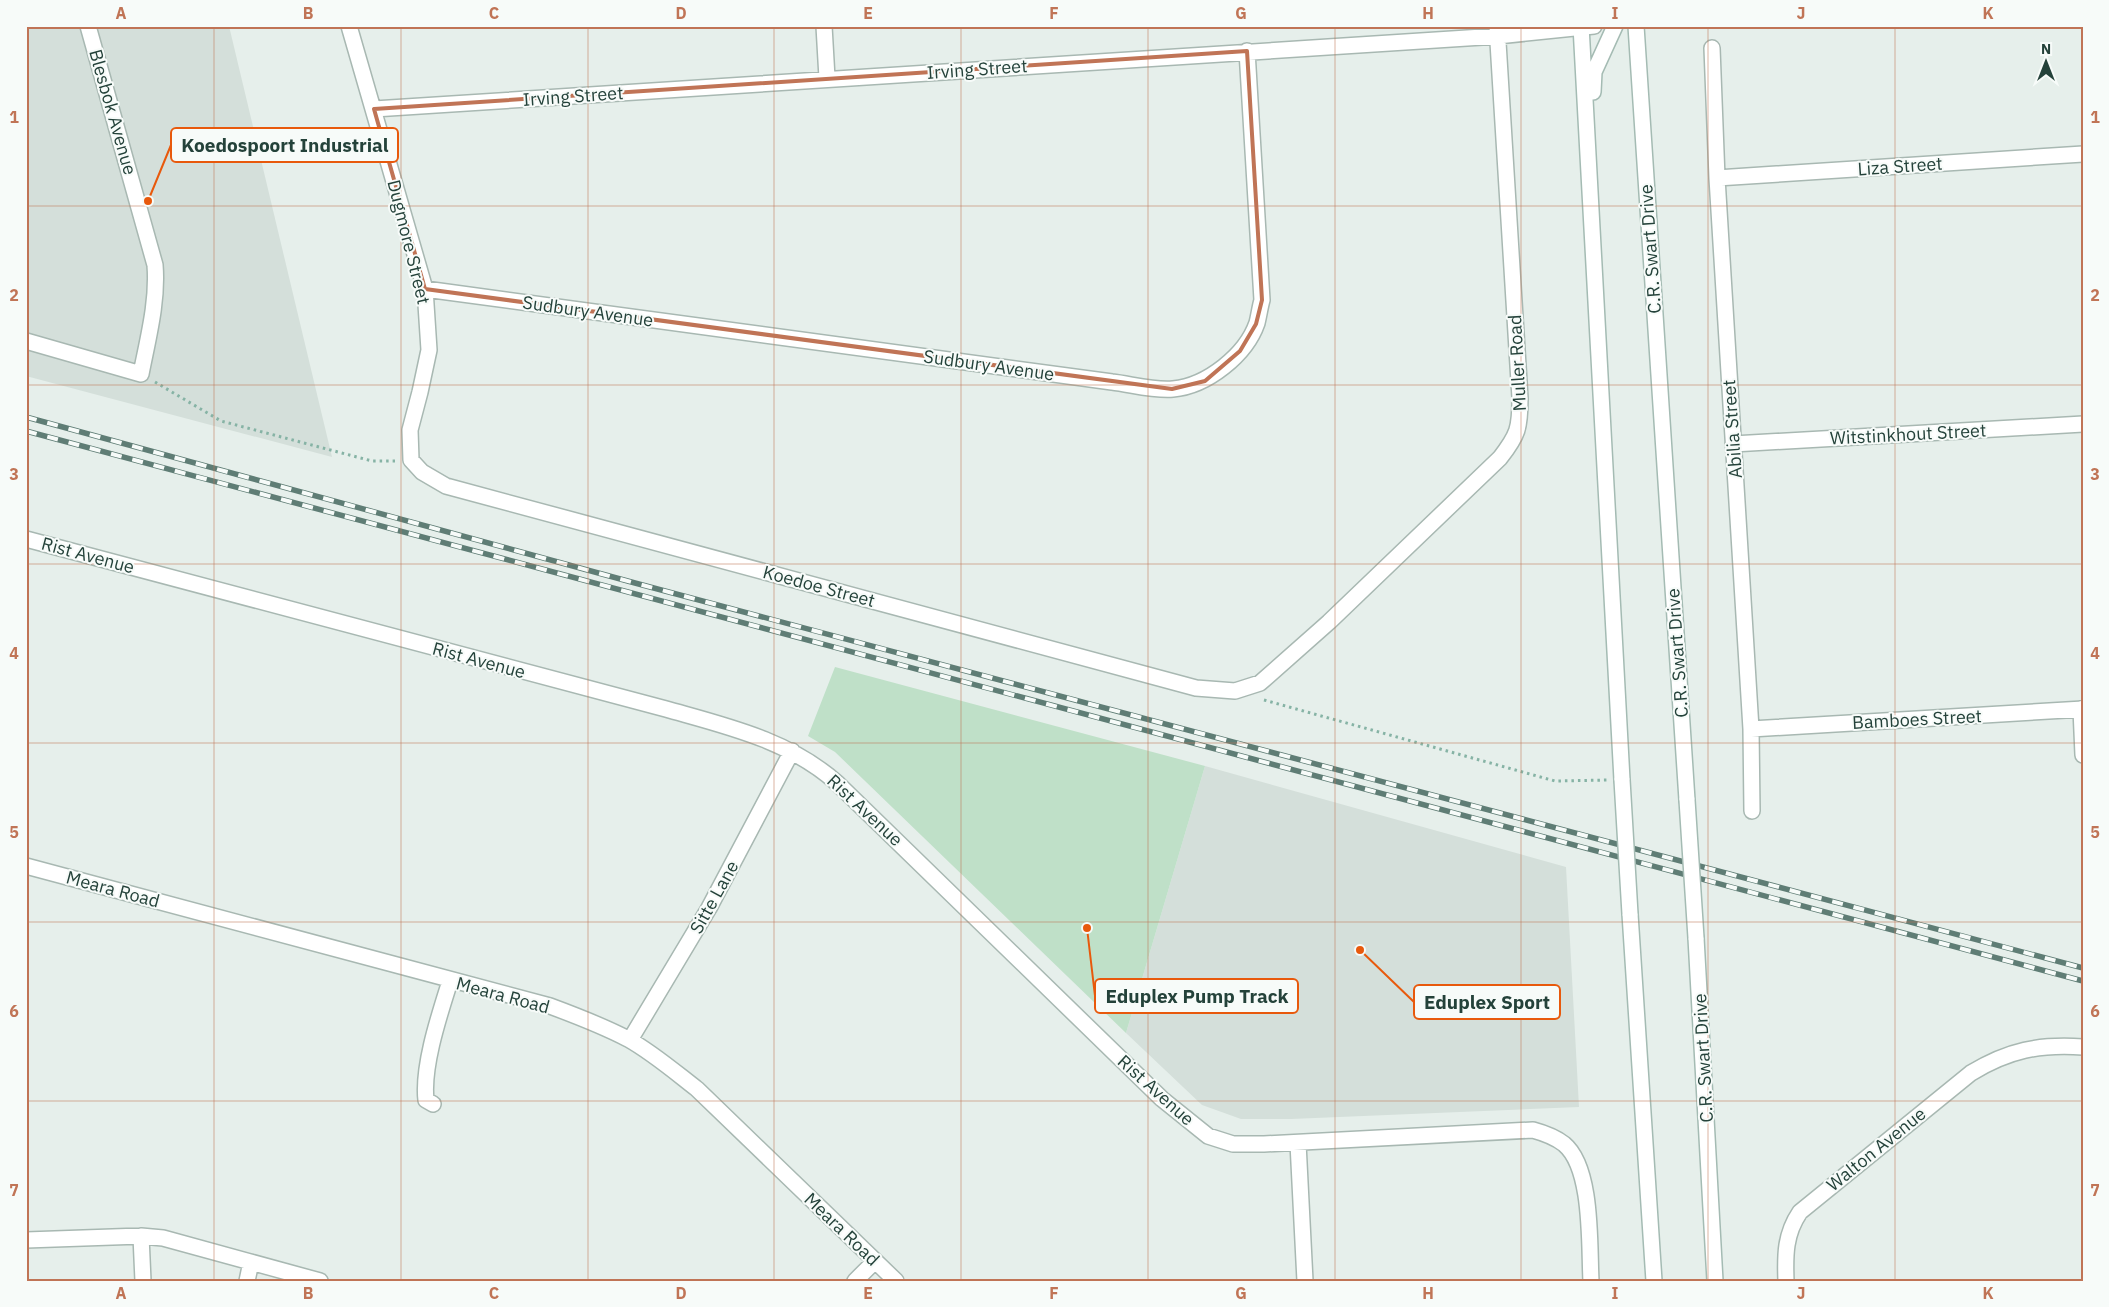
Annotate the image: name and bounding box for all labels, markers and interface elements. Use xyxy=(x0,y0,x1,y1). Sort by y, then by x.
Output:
text: A xyxy=(116,3,127,23)
text: B xyxy=(303,3,314,23)
text: C xyxy=(489,3,499,23)
text: D xyxy=(675,3,687,23)
text: E xyxy=(863,3,873,23)
text: F xyxy=(1049,3,1059,23)
text: G xyxy=(1235,3,1247,23)
text: H xyxy=(1422,3,1434,23)
text: I xyxy=(1612,3,1619,23)
text: J xyxy=(1797,3,1805,23)
text: K xyxy=(1982,3,1994,23)
north arrow xyxy=(2022,38,2072,88)
text: N xyxy=(2041,40,2051,58)
street label: Blesbok Avenue xyxy=(84,47,142,178)
street label: Irving Street xyxy=(926,54,1028,84)
street label: Irving Street xyxy=(522,81,624,111)
text: 1 xyxy=(9,107,19,127)
text: 1 xyxy=(2090,107,2100,127)
callout: Koedospoort Industrial xyxy=(171,128,398,162)
text: Koedospoort Industrial xyxy=(181,133,389,157)
street label: Liza Street xyxy=(1857,152,1943,180)
street label: Dugmore Street xyxy=(382,177,436,307)
street label: C.R. Swart Drive xyxy=(1634,183,1666,314)
text: 2 xyxy=(9,285,19,305)
text: 2 xyxy=(2090,285,2100,305)
street label: Sudbury Avenue xyxy=(521,290,655,332)
street label: Muller Road xyxy=(1503,314,1531,412)
street label: Sudbury Avenue xyxy=(922,344,1056,386)
street label: Abilia Street xyxy=(1717,379,1747,479)
street label: Witstinkhout Street xyxy=(1829,418,1987,450)
text: 3 xyxy=(9,464,19,484)
text: 3 xyxy=(2090,464,2100,484)
street label: Rist Avenue xyxy=(39,532,137,578)
street label: Koedoe Street xyxy=(761,560,877,612)
street label: C.R. Swart Drive xyxy=(1661,587,1693,718)
street label: Rist Avenue xyxy=(430,637,528,683)
text: 4 xyxy=(9,643,19,663)
text: 4 xyxy=(2090,643,2100,663)
street label: Bamboes Street xyxy=(1852,704,1982,734)
street label: Rist Avenue xyxy=(822,769,908,851)
text: 5 xyxy=(9,822,19,842)
text: 5 xyxy=(2090,822,2100,842)
street label: Sitte Lane xyxy=(684,856,744,938)
street label: Meara Road xyxy=(64,865,162,913)
street label: Meara Road xyxy=(454,971,552,1019)
callout: Eduplex Pump Track xyxy=(1095,979,1298,1013)
text: Eduplex Pump Track xyxy=(1105,984,1289,1008)
callout: Eduplex Sport xyxy=(1414,985,1560,1019)
text: Eduplex Sport xyxy=(1424,990,1550,1014)
street label: C.R. Swart Drive xyxy=(1688,993,1718,1123)
text: 6 xyxy=(9,1001,19,1021)
text: 6 xyxy=(2090,1001,2100,1021)
street label: Rist Avenue xyxy=(1113,1050,1199,1131)
street label: Walton Avenue xyxy=(1822,1102,1930,1196)
text: 7 xyxy=(9,1180,19,1200)
text: 7 xyxy=(2090,1180,2100,1200)
street label: Meara Road xyxy=(800,1187,884,1271)
text: A xyxy=(116,1283,127,1303)
text: B xyxy=(303,1283,314,1303)
text: C xyxy=(489,1283,499,1303)
text: D xyxy=(675,1283,687,1303)
text: E xyxy=(863,1283,873,1303)
text: F xyxy=(1049,1283,1059,1303)
text: G xyxy=(1235,1283,1247,1303)
text: H xyxy=(1422,1283,1434,1303)
text: I xyxy=(1612,1283,1619,1303)
text: J xyxy=(1797,1283,1805,1303)
text: K xyxy=(1982,1283,1994,1303)

